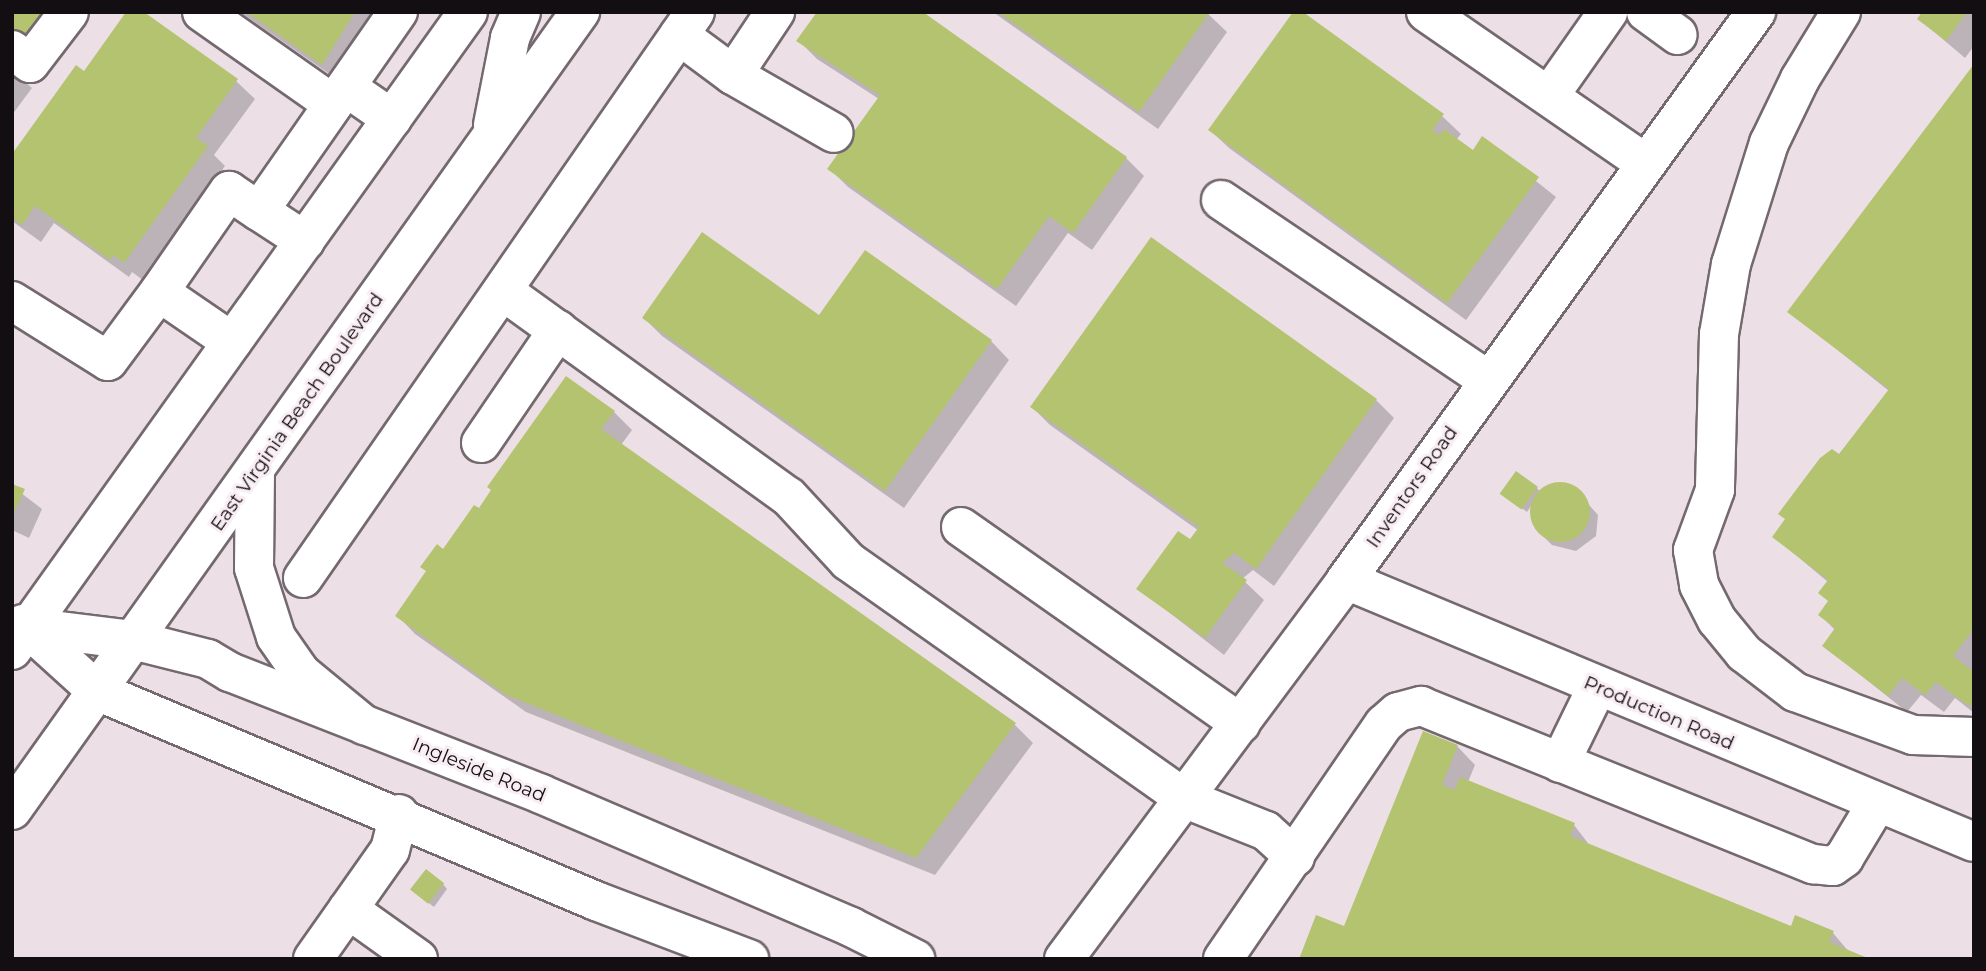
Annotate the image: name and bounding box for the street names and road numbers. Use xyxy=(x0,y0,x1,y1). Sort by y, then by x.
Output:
street label: East Virginia Beach Boulevard xyxy=(206,289,388,535)
street label: Inventors Road xyxy=(1362,422,1462,552)
street label: Production Road xyxy=(1580,671,1738,755)
street label: Ingleside Road xyxy=(409,733,549,807)

